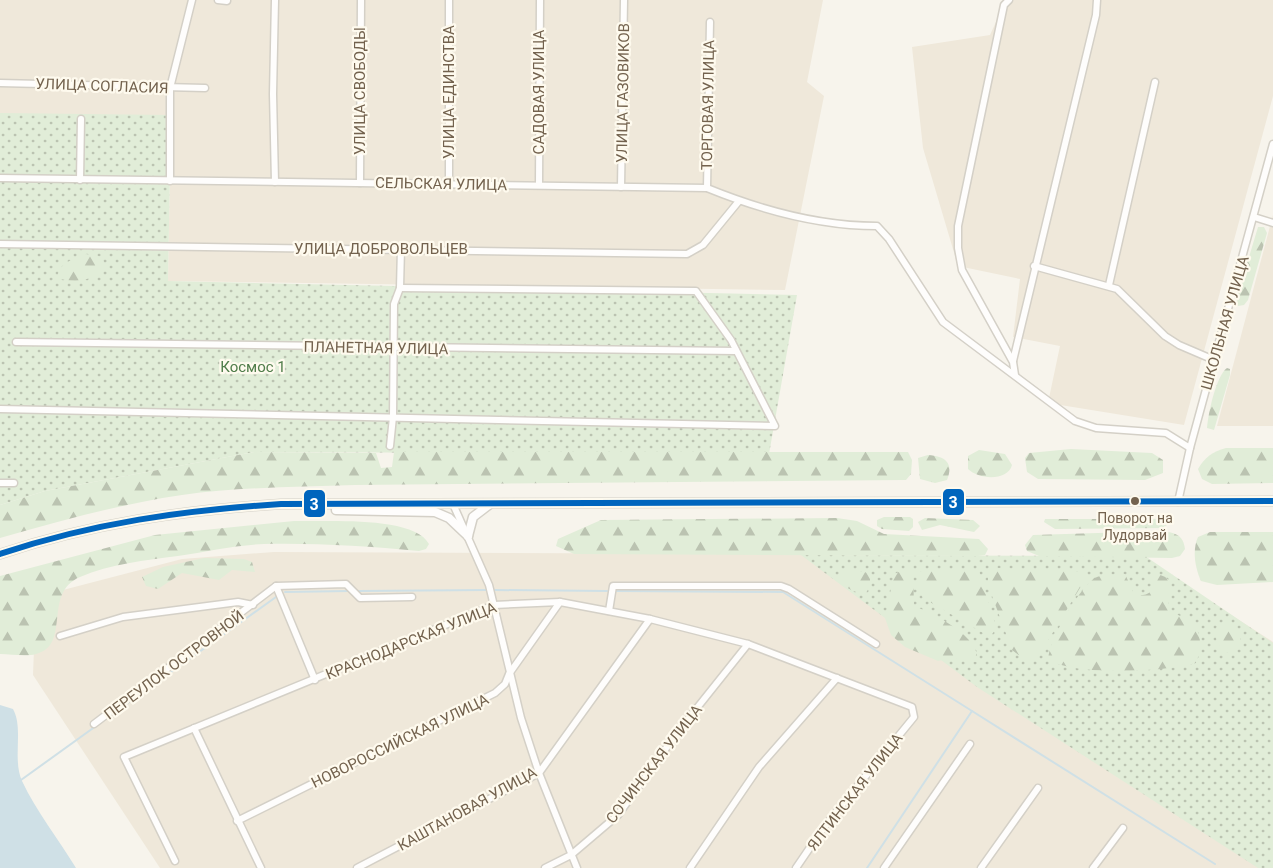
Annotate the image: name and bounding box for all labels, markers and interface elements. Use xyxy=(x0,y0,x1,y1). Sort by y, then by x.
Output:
street label: УЛИЦА ГАЗОВИКОВ xyxy=(613,23,633,163)
street label: УЛИЦА ЕДИНСТВА xyxy=(440,25,458,159)
street label: УЛИЦА СВОБОДЫ xyxy=(351,27,369,155)
street label: САДОВАЯ УЛИЦА xyxy=(530,29,548,154)
street label: ТОРГОВАЯ УЛИЦА xyxy=(698,39,718,170)
street label: УЛИЦА СОГЛАСИЯ xyxy=(35,75,169,97)
street label: СЕЛЬСКАЯ УЛИЦА xyxy=(375,174,507,194)
street label: УЛИЦА ДОБРОВОЛЬЦЕВ xyxy=(294,240,468,258)
street label: ШКОЛЬНАЯ УЛИЦА xyxy=(1197,254,1253,392)
street label: ПЛАНЕТНАЯ УЛИЦА xyxy=(304,338,449,358)
park label: Космос 1 xyxy=(220,358,286,376)
line badge: 3 xyxy=(942,488,965,516)
line badge: 3 xyxy=(303,489,326,518)
text: 3 xyxy=(948,493,958,512)
text: 3 xyxy=(309,495,319,514)
marker: Поворот на Лудорвай xyxy=(1129,495,1141,507)
place label: Поворот на Лудорвай xyxy=(1097,510,1173,543)
street label: КРАСНОДАРСКАЯ УЛИЦА xyxy=(323,598,499,684)
street label: ПЕРЕУЛОК ОСТРОВНОЙ xyxy=(101,607,247,723)
street label: НОВОРОССИЙСКАЯ УЛИЦА xyxy=(308,690,492,792)
street label: СОЧИНСКАЯ УЛИЦА xyxy=(602,701,706,827)
street label: ЯЛТИНСКАЯ УЛИЦА xyxy=(804,730,907,854)
street label: КАШТАНОВАЯ УЛИЦА xyxy=(394,763,540,855)

